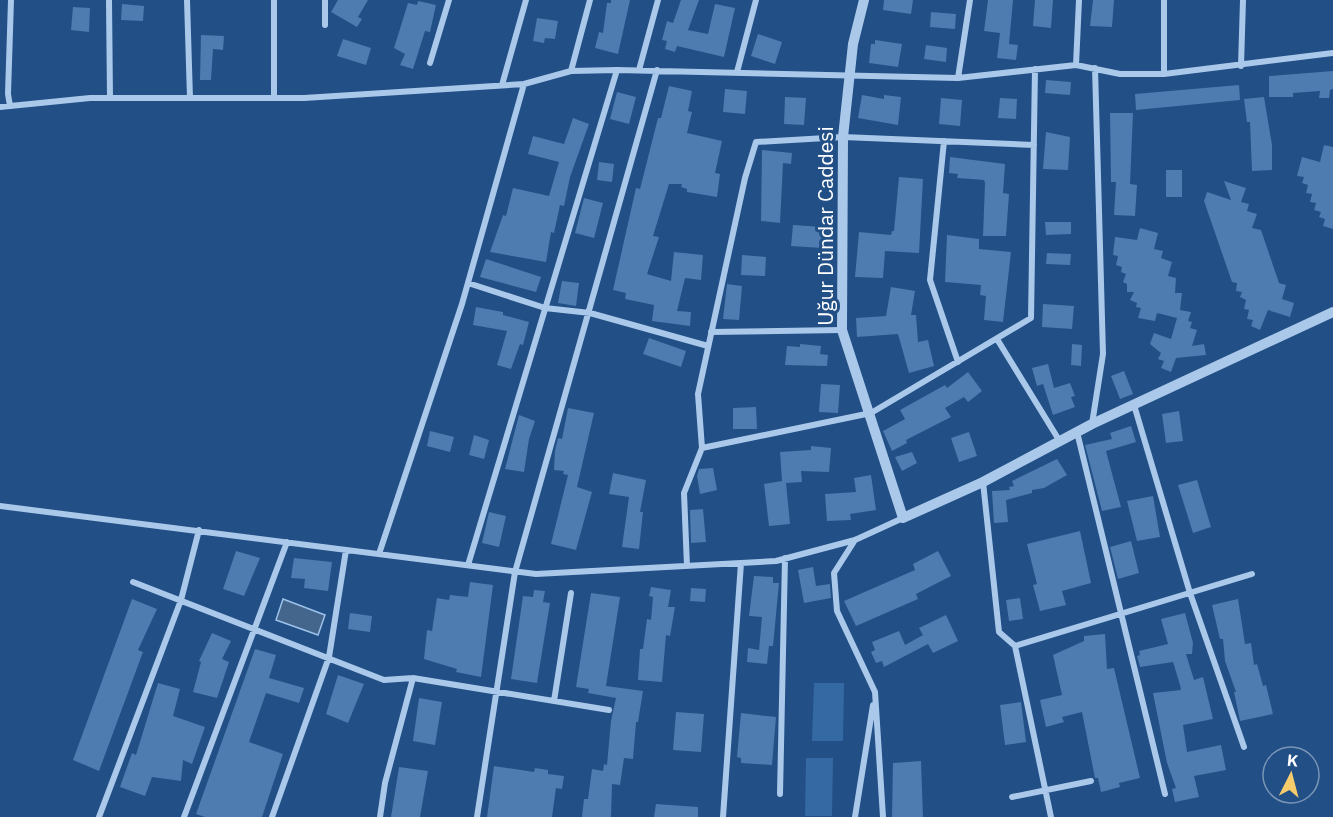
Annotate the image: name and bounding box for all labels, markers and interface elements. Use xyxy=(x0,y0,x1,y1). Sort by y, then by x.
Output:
street label: Uğur Dündar Caddesi xyxy=(811,126,839,326)
north arrow xyxy=(1261,745,1321,805)
text: K xyxy=(1286,750,1299,771)

